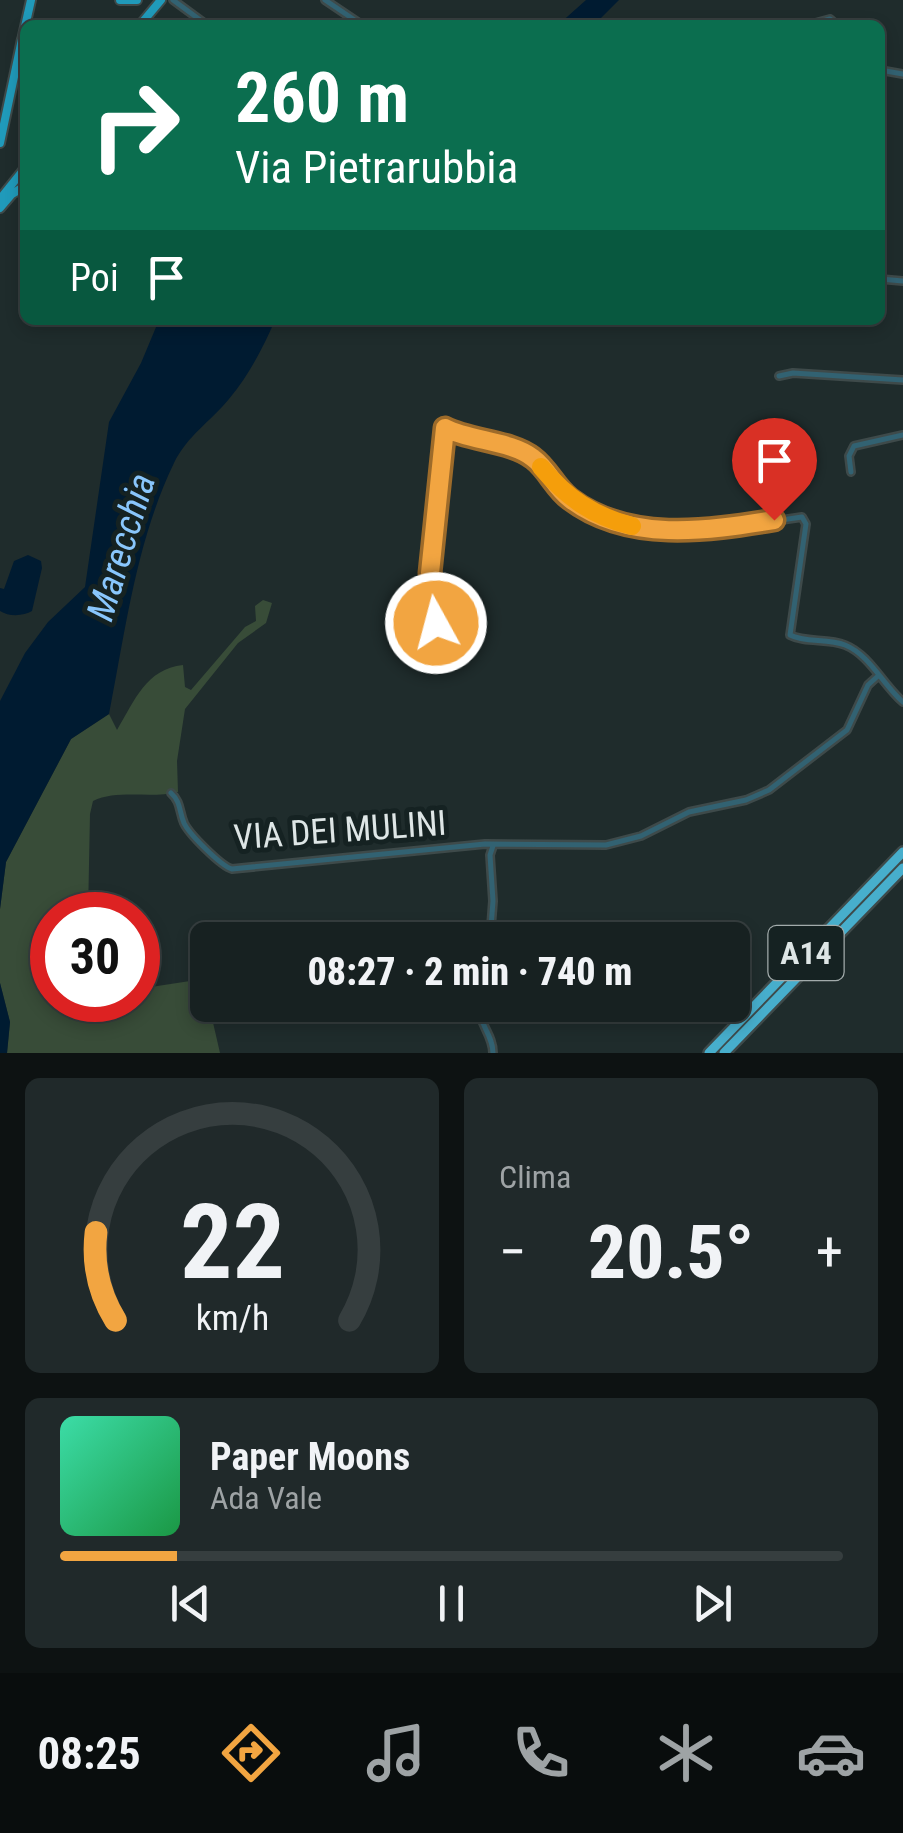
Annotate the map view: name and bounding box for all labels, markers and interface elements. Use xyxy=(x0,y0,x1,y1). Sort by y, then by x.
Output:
text: 260 m xyxy=(235,57,409,139)
icon: right xyxy=(70,60,200,190)
text: Via Pietrarubbia xyxy=(235,141,518,194)
icon: arrive xyxy=(139,250,194,305)
text: Poi xyxy=(70,256,119,300)
pin xyxy=(732,418,817,521)
icon: arrive xyxy=(747,433,802,488)
water label: Marecchia xyxy=(78,468,164,626)
position arrow xyxy=(384,571,488,675)
street label: VIA DEI MULINI xyxy=(232,803,448,858)
speed limit sign: 30 xyxy=(30,892,160,1022)
road number: A14 xyxy=(768,926,844,980)
text: 08:27 · 2 min · 740 m xyxy=(308,950,632,994)
text: Clima xyxy=(499,1158,571,1196)
text: 22 xyxy=(179,1182,285,1303)
text: 20.5° xyxy=(588,1208,754,1296)
text: − xyxy=(499,1220,527,1284)
text: + xyxy=(816,1220,843,1284)
text: km/h xyxy=(195,1297,269,1339)
text: Paper Moons xyxy=(210,1435,410,1479)
text: Ada Vale xyxy=(210,1479,322,1517)
icon: previous xyxy=(163,1576,218,1631)
icon: pause xyxy=(424,1576,479,1631)
icon: next xyxy=(685,1576,740,1631)
icon: directions xyxy=(216,1718,286,1788)
icon: music xyxy=(361,1718,431,1788)
icon: phone xyxy=(506,1718,576,1788)
icon: climate xyxy=(651,1718,721,1788)
icon: car xyxy=(796,1718,866,1788)
text: 08:25 xyxy=(37,1727,141,1780)

